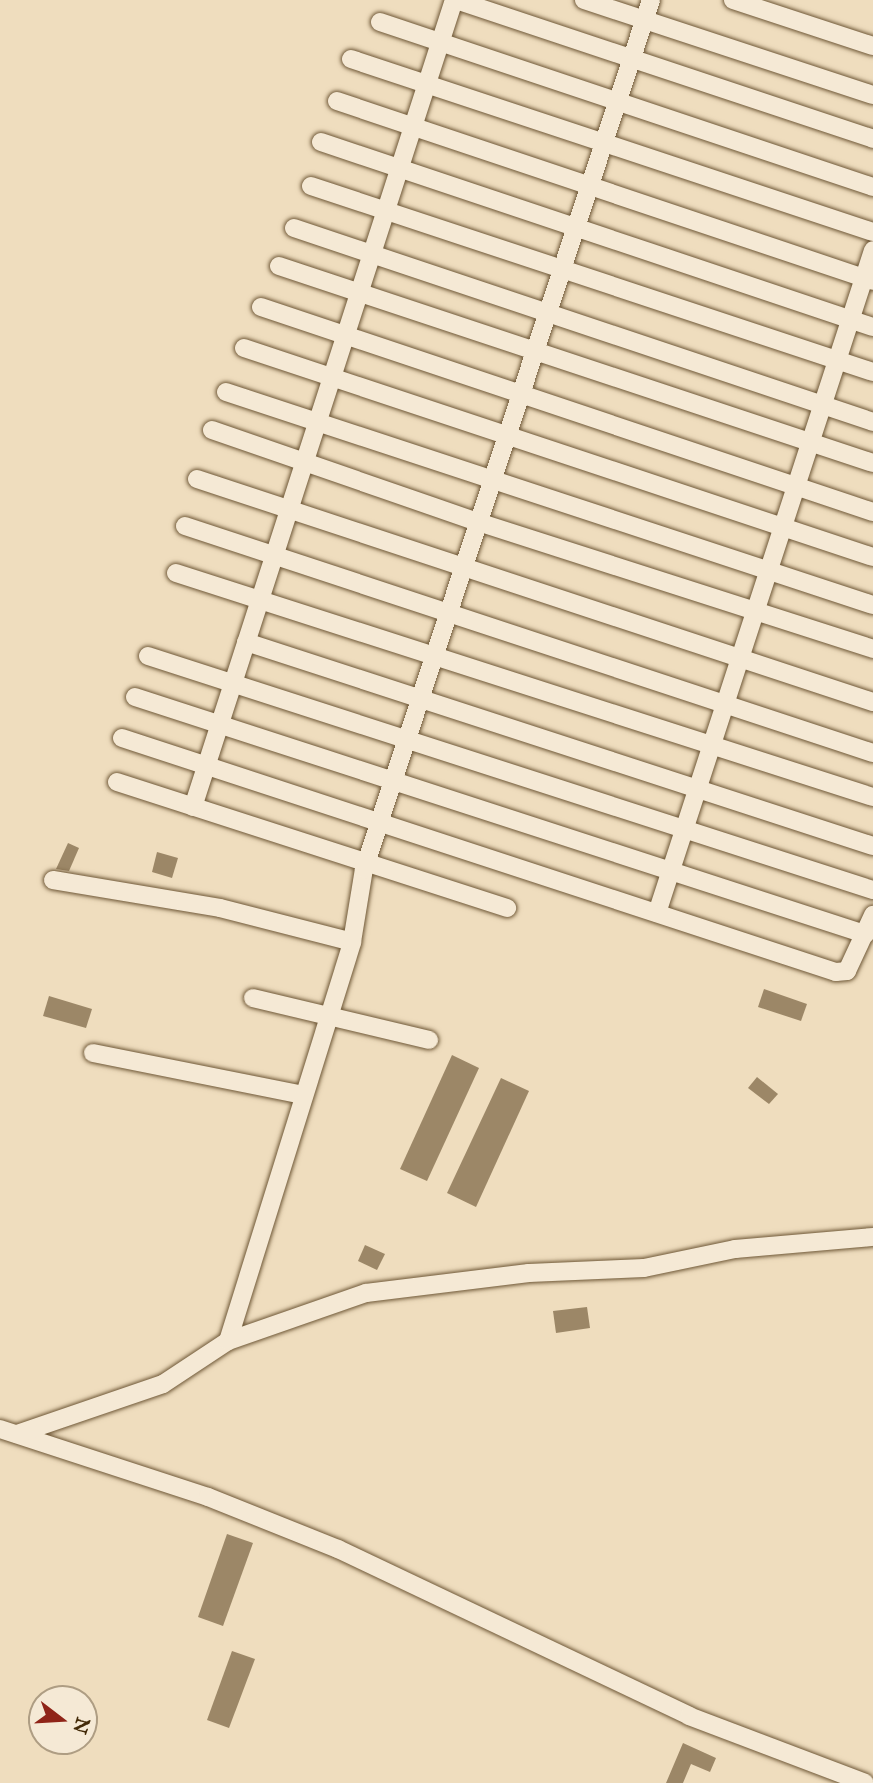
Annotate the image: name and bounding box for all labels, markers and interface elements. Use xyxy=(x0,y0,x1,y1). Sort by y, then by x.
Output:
north arrow xyxy=(28,1685,98,1755)
text: N xyxy=(68,1715,95,1737)

